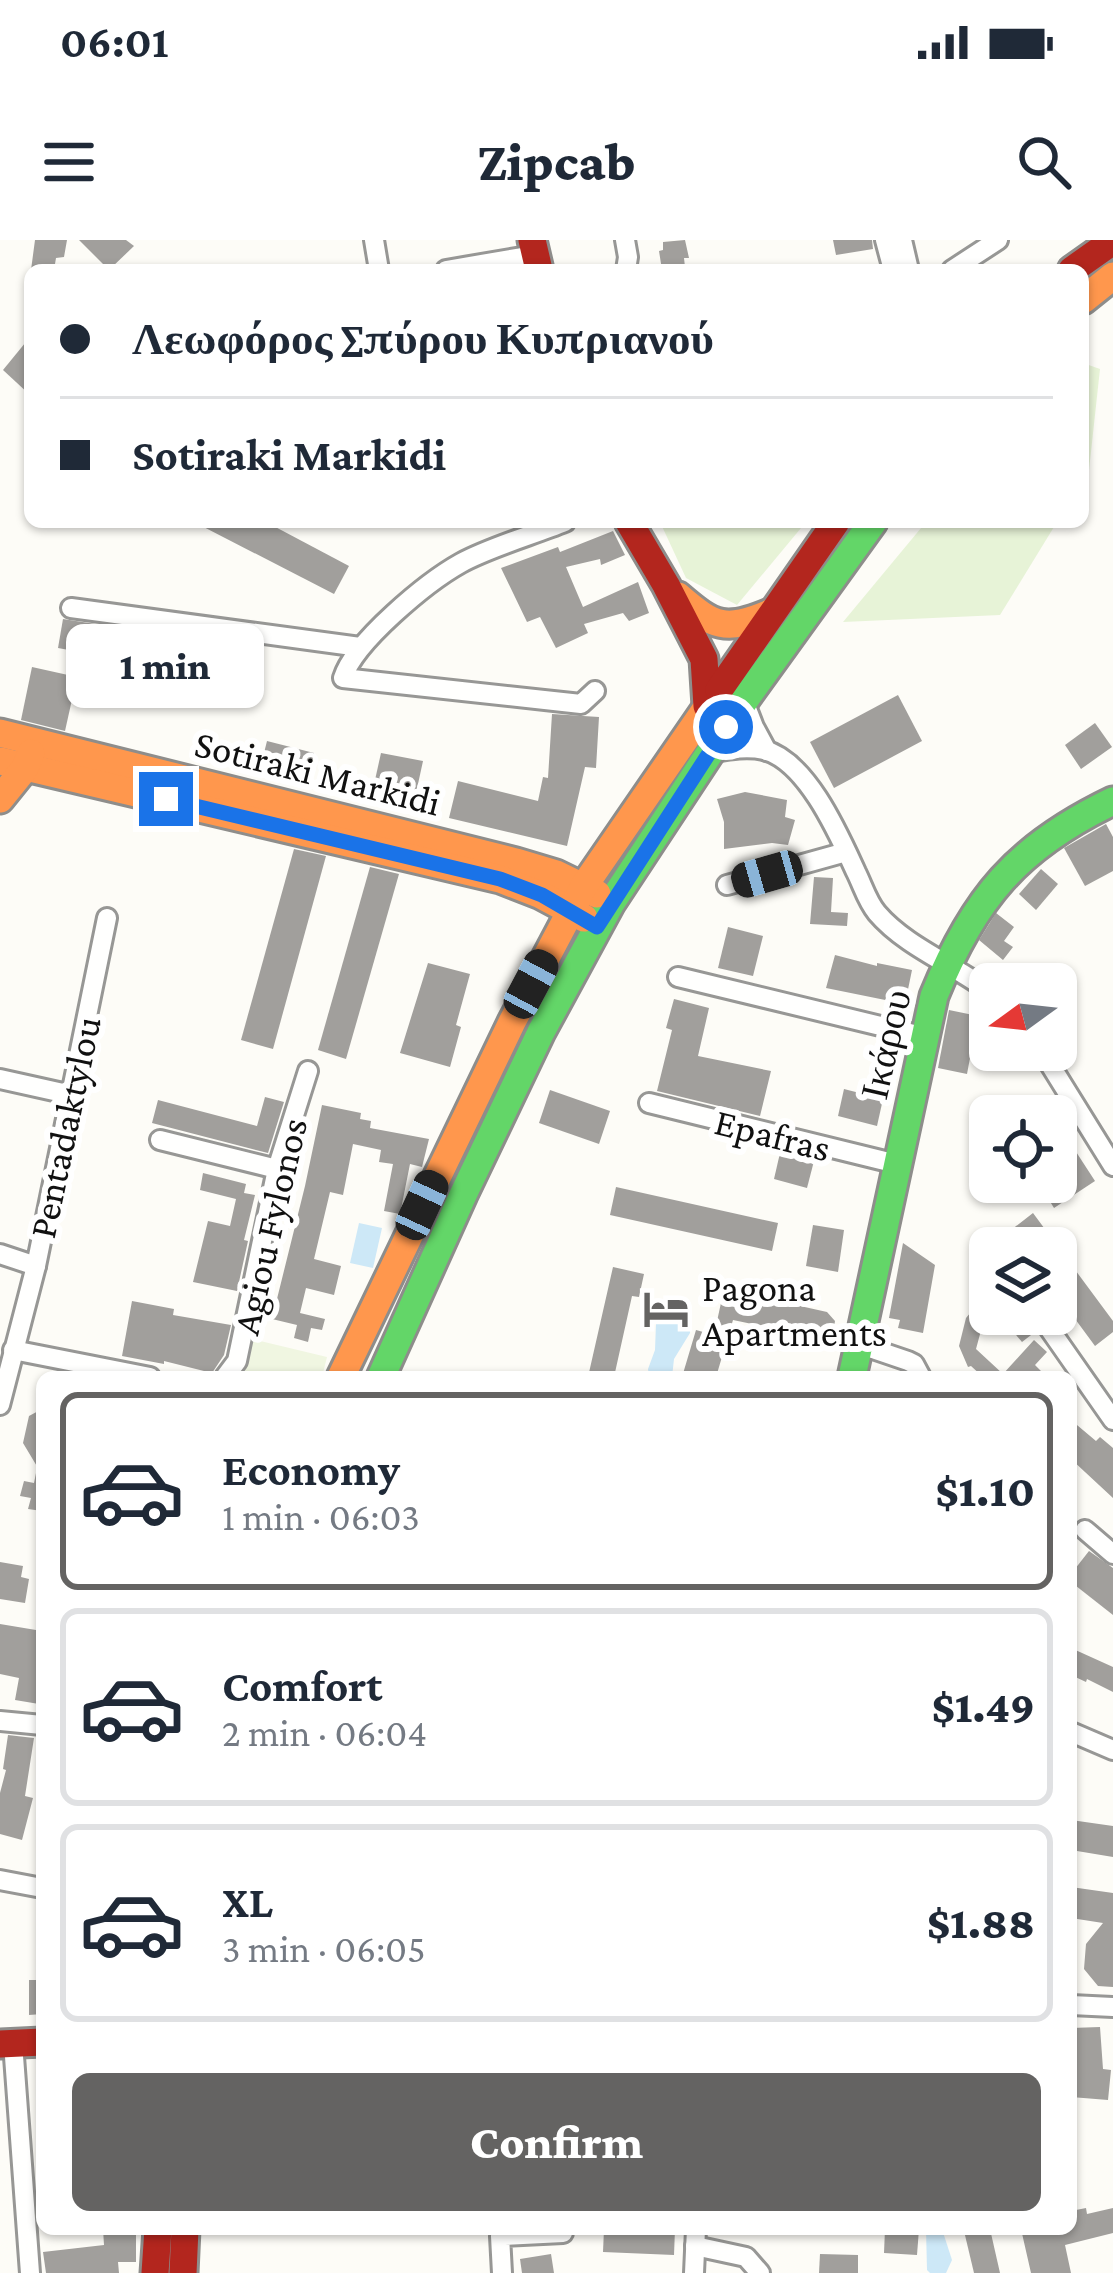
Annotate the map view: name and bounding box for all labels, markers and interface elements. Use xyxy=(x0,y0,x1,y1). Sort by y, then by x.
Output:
text: 06:01 xyxy=(60,17,169,67)
icon: menu xyxy=(36,129,102,195)
icon: search xyxy=(1011,129,1077,195)
text: Zipcab xyxy=(477,132,636,192)
text: Λεωφόρος Σπύρου Κυπριανού xyxy=(132,314,714,364)
text: Sotiraki Markidi xyxy=(132,430,446,480)
callout: 1 min xyxy=(67,625,265,709)
text: 1 min xyxy=(119,644,211,687)
route start xyxy=(699,700,753,754)
street label: Sotiraki Markidi xyxy=(191,721,445,824)
route end xyxy=(139,772,193,826)
car xyxy=(727,847,807,901)
car xyxy=(498,944,564,1024)
north arrow xyxy=(969,963,1077,1071)
map controls xyxy=(969,963,1077,1335)
street label: Ικάρου xyxy=(852,985,920,1103)
street label: Pentadaktylou xyxy=(20,1012,110,1242)
button: locate xyxy=(969,1095,1077,1203)
street label: Epafras xyxy=(710,1099,835,1171)
street label: Agiou Fylonos xyxy=(224,1114,316,1339)
car xyxy=(390,1165,454,1245)
button: layers xyxy=(969,1227,1077,1335)
place label: Pagona Apartments xyxy=(702,1266,887,1355)
hotel icon: Pagona Apartments xyxy=(641,1284,691,1334)
icon: car xyxy=(78,1437,186,1545)
text: Economy xyxy=(222,1445,400,1495)
text: $1.10 xyxy=(935,1466,1035,1516)
text: 1 min · 06:03 xyxy=(222,1495,420,1538)
icon: car xyxy=(78,1653,186,1761)
text: Comfort xyxy=(222,1661,383,1711)
text: $1.49 xyxy=(932,1682,1035,1732)
text: 2 min · 06:04 xyxy=(222,1711,427,1754)
icon: car xyxy=(78,1869,186,1977)
text: XL xyxy=(222,1877,273,1927)
text: $1.88 xyxy=(927,1898,1035,1948)
text: 3 min · 06:05 xyxy=(222,1927,426,1970)
button: Confirm xyxy=(72,2073,1041,2211)

